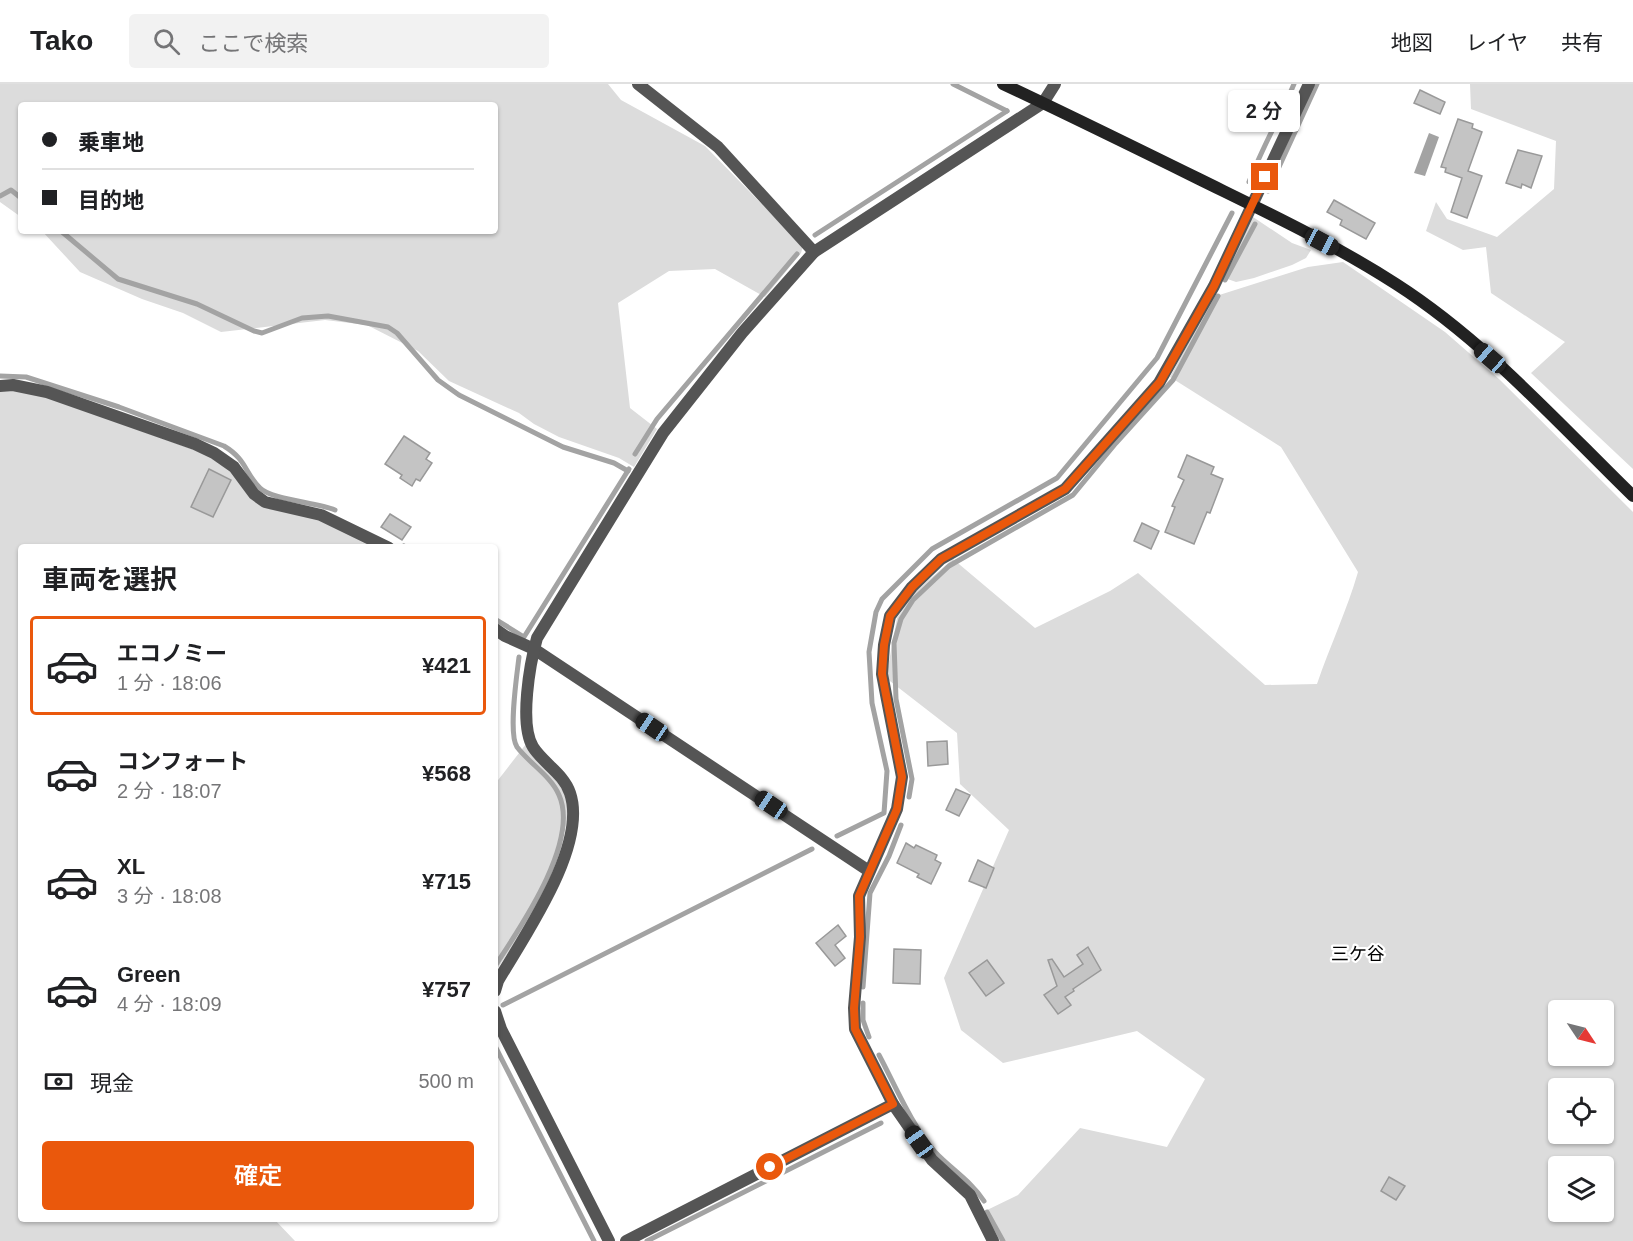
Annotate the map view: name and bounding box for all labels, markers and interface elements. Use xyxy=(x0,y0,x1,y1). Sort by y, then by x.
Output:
search box xyxy=(129,14,549,68)
text: Tako xyxy=(30,25,93,56)
icon: search xyxy=(150,25,183,58)
text: ここで検索 xyxy=(198,31,308,56)
text: 地図 xyxy=(1391,31,1433,54)
text: レイヤ xyxy=(1466,31,1528,54)
text: 共有 xyxy=(1561,31,1603,54)
callout: 2 分 xyxy=(1229,90,1301,132)
text: 2 分 xyxy=(1246,100,1282,122)
text: 乗車地 xyxy=(78,130,144,155)
route end xyxy=(1251,163,1278,190)
text: 目的地 xyxy=(78,188,144,213)
car xyxy=(1302,226,1342,258)
car xyxy=(1471,339,1509,377)
text: 車両を選択 xyxy=(42,565,177,595)
icon: car xyxy=(45,639,99,693)
text: エコノミー xyxy=(117,641,227,666)
text: ¥421 xyxy=(422,653,471,678)
text: 1 分 · 18:06 xyxy=(117,672,222,694)
car xyxy=(632,709,672,745)
icon: car xyxy=(45,747,99,801)
text: コンフォート xyxy=(117,749,248,774)
text: ¥568 xyxy=(422,761,471,786)
text: 2 分 · 18:07 xyxy=(117,780,222,802)
car xyxy=(751,787,791,823)
text: XL xyxy=(117,854,145,879)
icon: car xyxy=(45,855,99,909)
text: ¥715 xyxy=(422,869,471,894)
text: 3 分 · 18:08 xyxy=(117,885,222,907)
district label: 三ケ谷 xyxy=(1331,944,1385,964)
text: Green xyxy=(117,962,181,987)
icon: car xyxy=(45,963,99,1017)
text: ¥757 xyxy=(422,977,471,1002)
text: 4 分 · 18:09 xyxy=(117,993,222,1015)
north arrow xyxy=(1548,1000,1614,1066)
map controls xyxy=(1548,1000,1614,1222)
icon: cash xyxy=(42,1065,75,1098)
text: 500 m xyxy=(418,1070,474,1092)
text: 現金 xyxy=(90,1071,134,1096)
button: locate xyxy=(1548,1078,1614,1144)
car xyxy=(901,1122,937,1162)
button: 確定 xyxy=(42,1141,474,1210)
route start xyxy=(756,1153,783,1180)
button: layers xyxy=(1548,1156,1614,1222)

